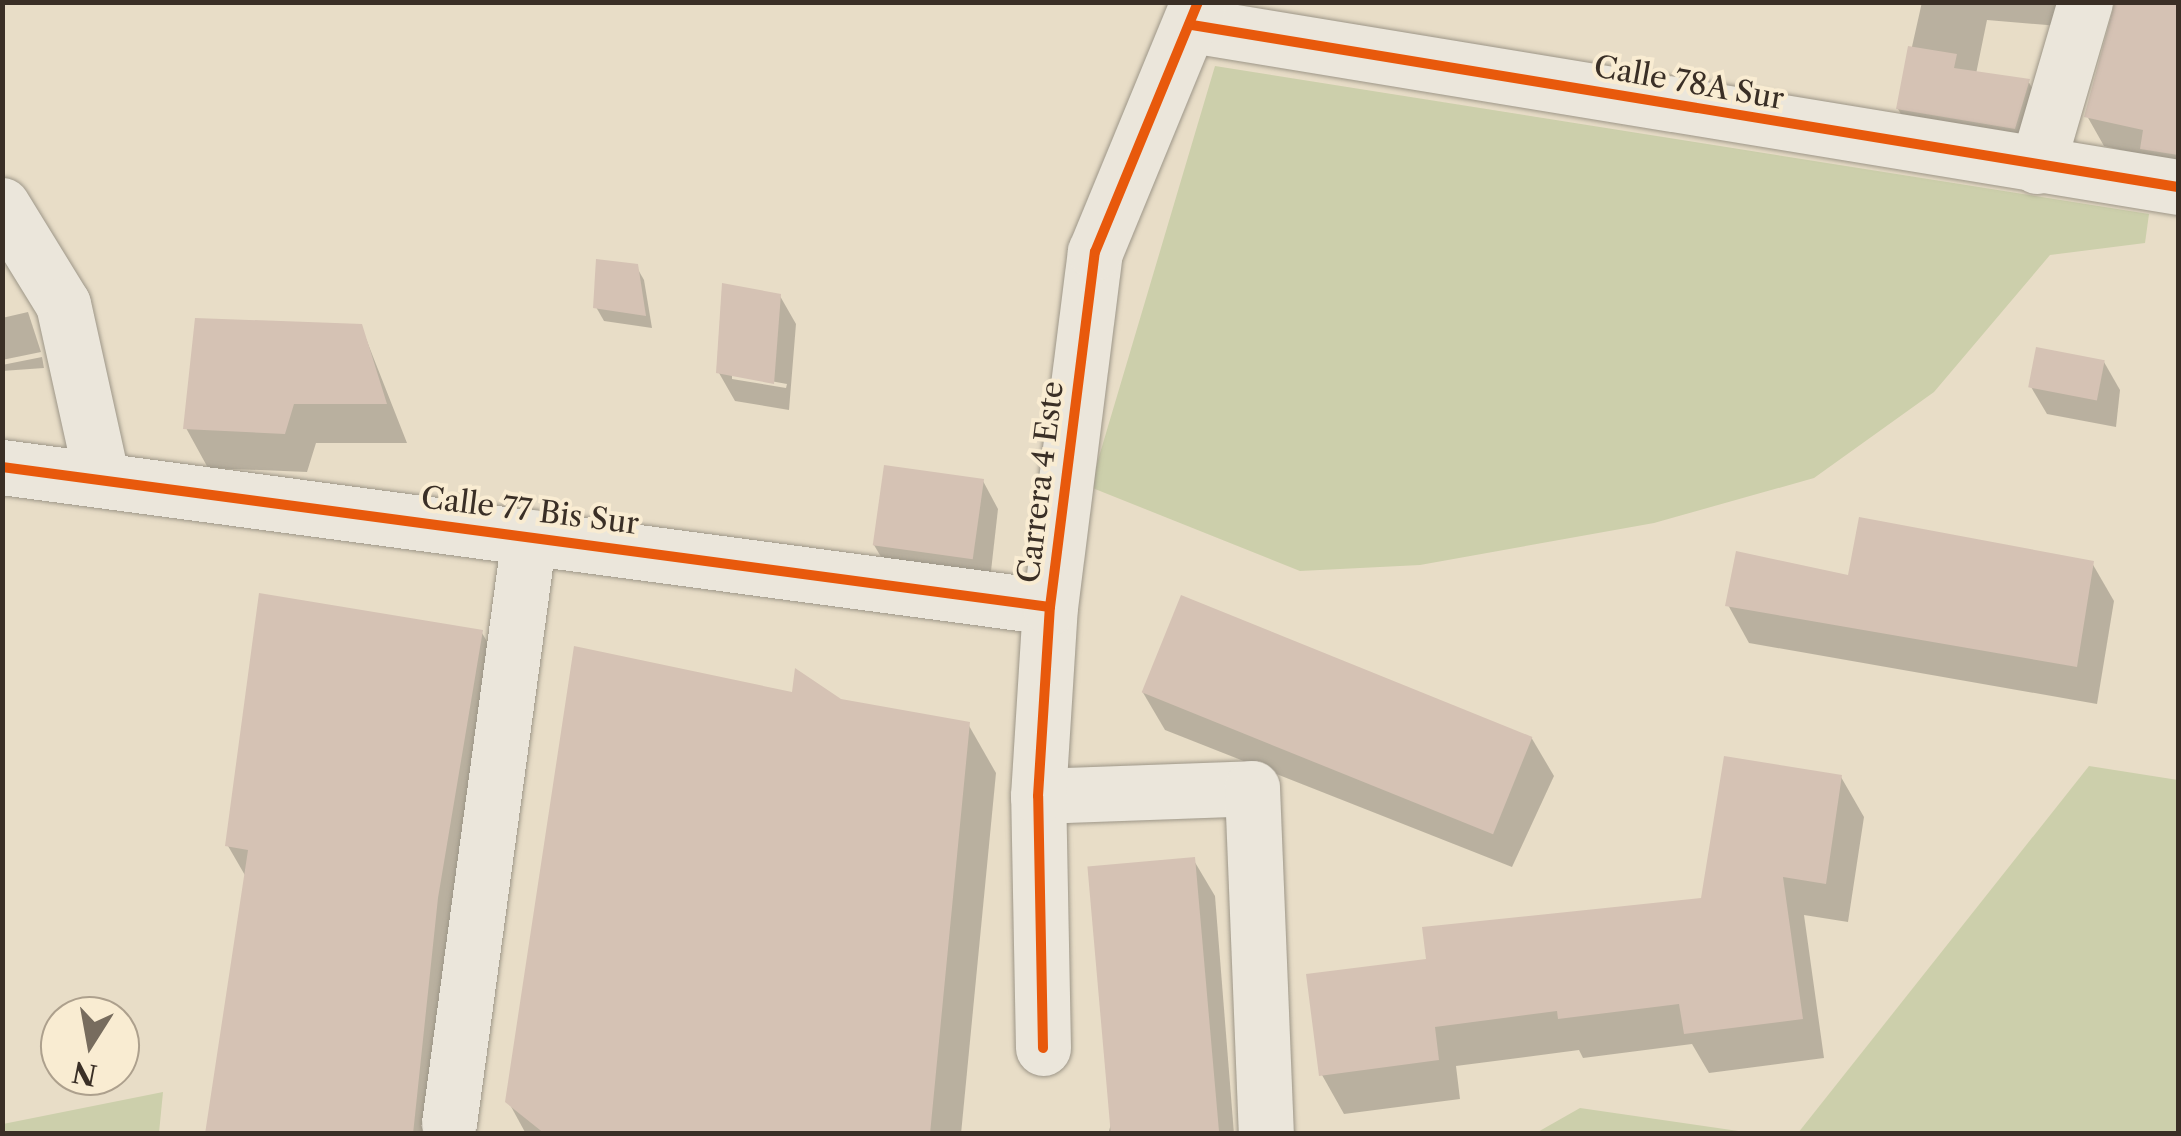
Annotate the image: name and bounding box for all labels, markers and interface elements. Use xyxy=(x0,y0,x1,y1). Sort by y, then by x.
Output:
street label: Calle 78A Sur xyxy=(1591,48,1787,118)
street label: Carrera 4 Este xyxy=(1011,379,1071,585)
street label: Calle 77 Bis Sur xyxy=(419,480,641,542)
north arrow xyxy=(40,996,140,1096)
text: N xyxy=(69,1054,100,1092)

